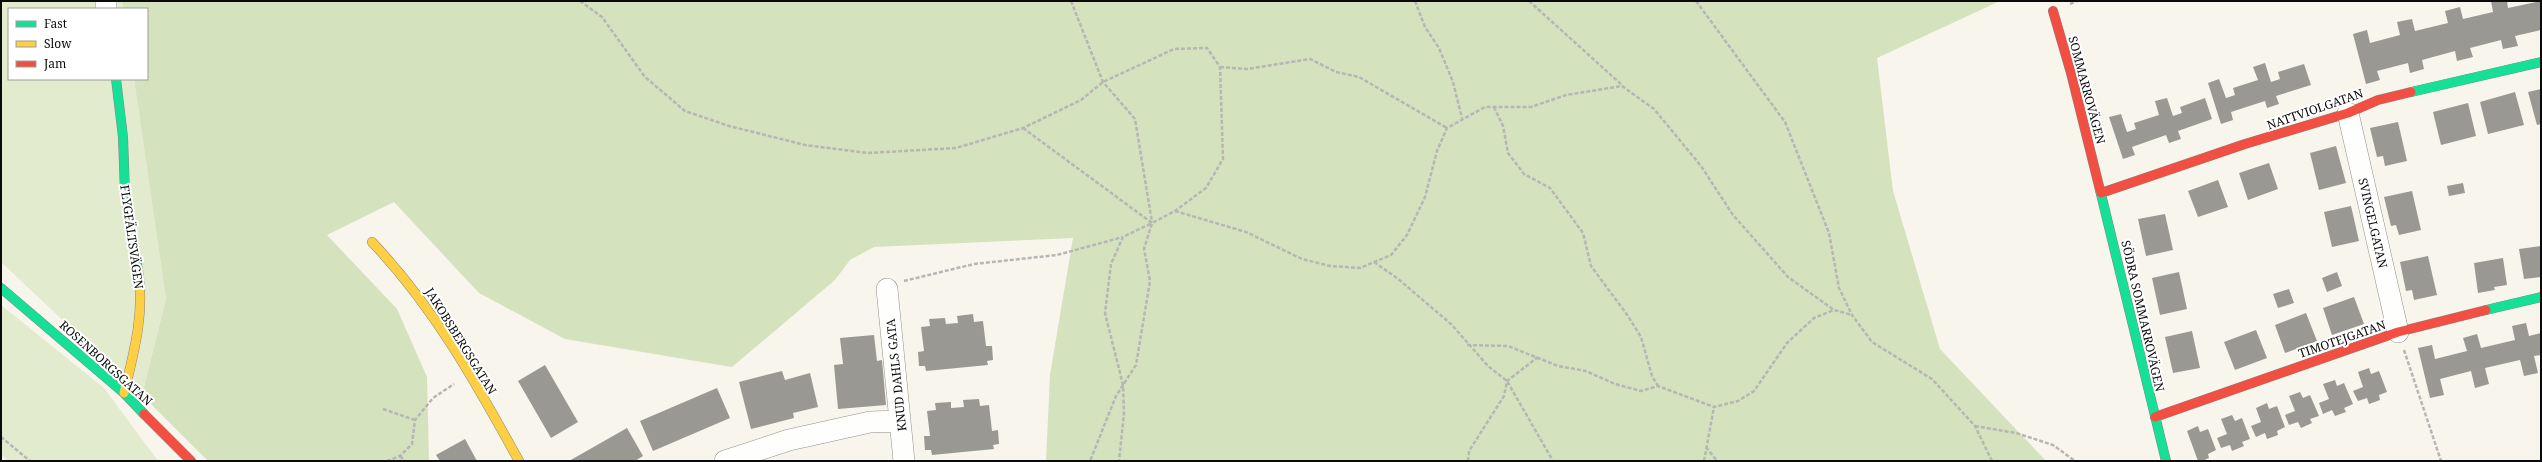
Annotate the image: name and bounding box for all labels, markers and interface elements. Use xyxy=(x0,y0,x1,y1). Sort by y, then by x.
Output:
legend xyxy=(8,8,148,80)
text: Fast xyxy=(44,15,67,32)
street label: SOMMARROVÄGEN xyxy=(2064,34,2110,146)
text: Slow xyxy=(44,35,72,52)
text: Jam xyxy=(43,55,66,72)
street label: NATTVIOLGATAN xyxy=(2264,85,2366,133)
street label: SVINGELGATAN xyxy=(2354,176,2392,270)
street label: FLYGFÄLTSVÄGEN xyxy=(116,184,148,290)
street label: SÖDRA SOMMARROVÄGEN xyxy=(2117,239,2169,393)
street label: JAKOBSBERGSGATAN xyxy=(421,284,501,398)
street label: TIMOTEJGATAN xyxy=(2296,316,2388,362)
street label: ROSENBORGSGATAN xyxy=(56,317,156,409)
street label: KNUD DAHLS GATA xyxy=(882,317,910,432)

